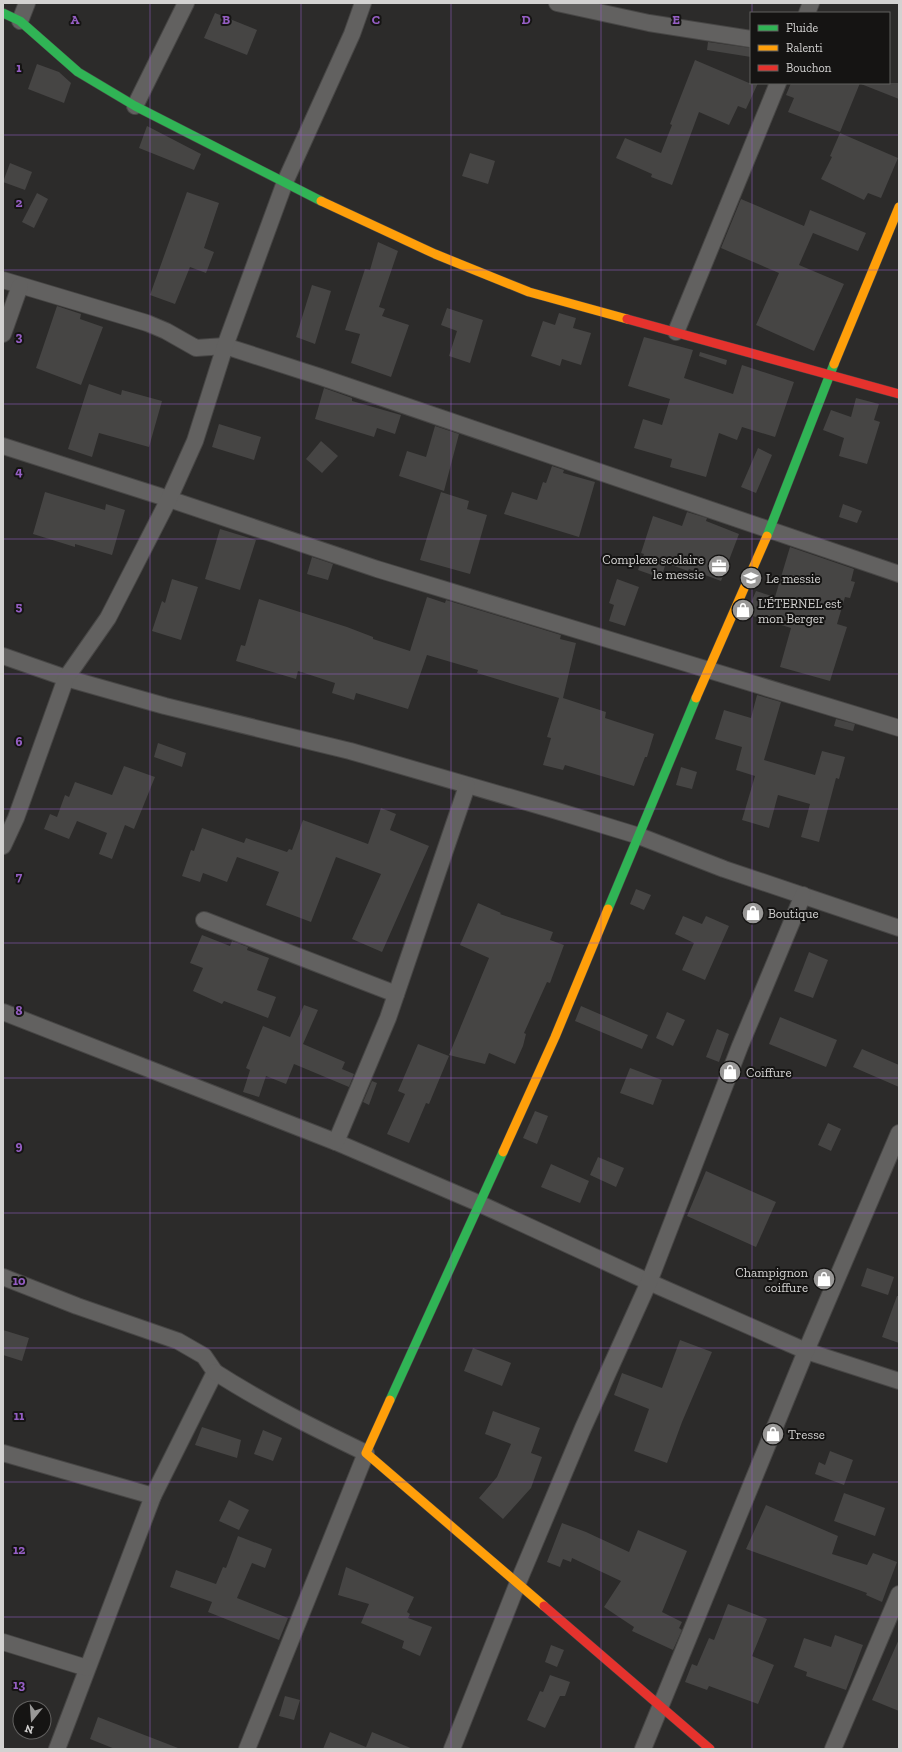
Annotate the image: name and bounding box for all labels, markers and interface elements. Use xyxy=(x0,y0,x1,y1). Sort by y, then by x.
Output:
text: A xyxy=(71,12,80,27)
text: B xyxy=(222,12,230,27)
text: C xyxy=(372,12,380,27)
text: D xyxy=(521,12,531,27)
text: E xyxy=(672,12,680,27)
legend xyxy=(750,12,890,84)
text: Fluide xyxy=(786,21,819,35)
text: Ralenti xyxy=(786,41,823,55)
text: 1 xyxy=(16,60,22,75)
text: Bouchon xyxy=(786,61,832,75)
text: 2 xyxy=(16,195,23,210)
text: 3 xyxy=(16,329,23,344)
text: 4 xyxy=(15,464,23,479)
place label: Complexe scolaire le messie xyxy=(602,552,704,582)
office icon: Complexe scolaire le messie xyxy=(706,553,732,579)
school or university icon: Le messie xyxy=(738,565,764,591)
place label: Le messie xyxy=(766,571,821,586)
place label: L'ÉTERNEL est mon Berger xyxy=(758,596,842,626)
shop icon: L'ÉTERNEL est mon Berger xyxy=(730,597,756,623)
text: 5 xyxy=(16,599,23,614)
text: 6 xyxy=(16,734,23,749)
text: 7 xyxy=(16,869,23,884)
shop icon: Boutique xyxy=(740,900,766,926)
place label: Boutique xyxy=(768,906,819,921)
text: 8 xyxy=(15,1003,23,1018)
shop icon: Coiffure xyxy=(717,1059,743,1085)
place label: Coiffure xyxy=(746,1065,792,1080)
text: 9 xyxy=(16,1138,23,1153)
place label: Champignon coiffure xyxy=(735,1265,809,1295)
shop icon: Champignon coiffure xyxy=(811,1266,837,1292)
text: 10 xyxy=(13,1273,26,1288)
text: 11 xyxy=(14,1408,25,1423)
shop icon: Tresse xyxy=(760,1421,786,1447)
place label: Tresse xyxy=(788,1427,825,1442)
text: 12 xyxy=(13,1542,25,1557)
text: 13 xyxy=(13,1677,25,1692)
north arrow xyxy=(12,1700,52,1740)
text: N xyxy=(23,1721,35,1737)

